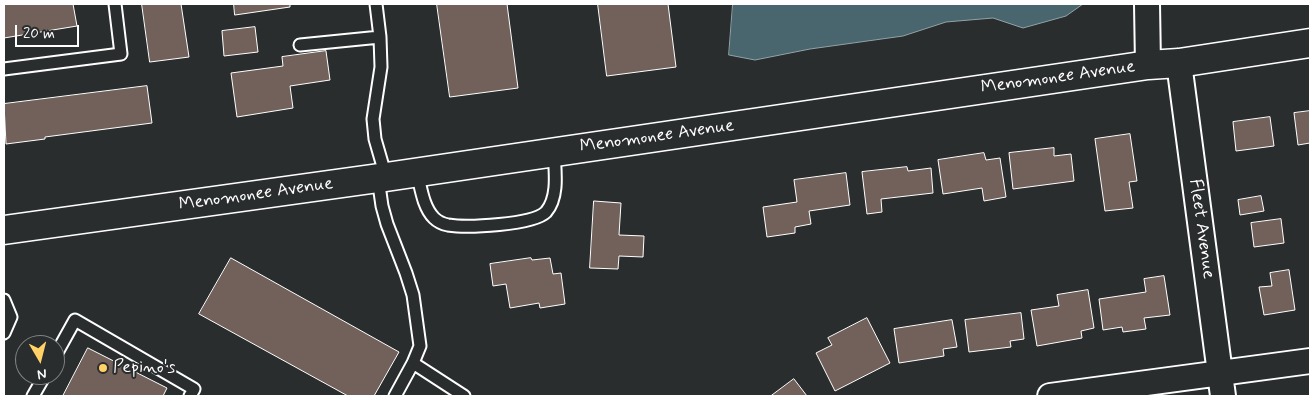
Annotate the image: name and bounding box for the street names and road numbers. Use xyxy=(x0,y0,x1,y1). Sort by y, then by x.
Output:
street label: Menomonee Avenue xyxy=(980,56,1136,100)
street label: Menomonee Avenue xyxy=(579,115,735,159)
street label: Menomonee Avenue xyxy=(178,173,334,217)
street label: Fleet Avenue xyxy=(1183,178,1219,280)

